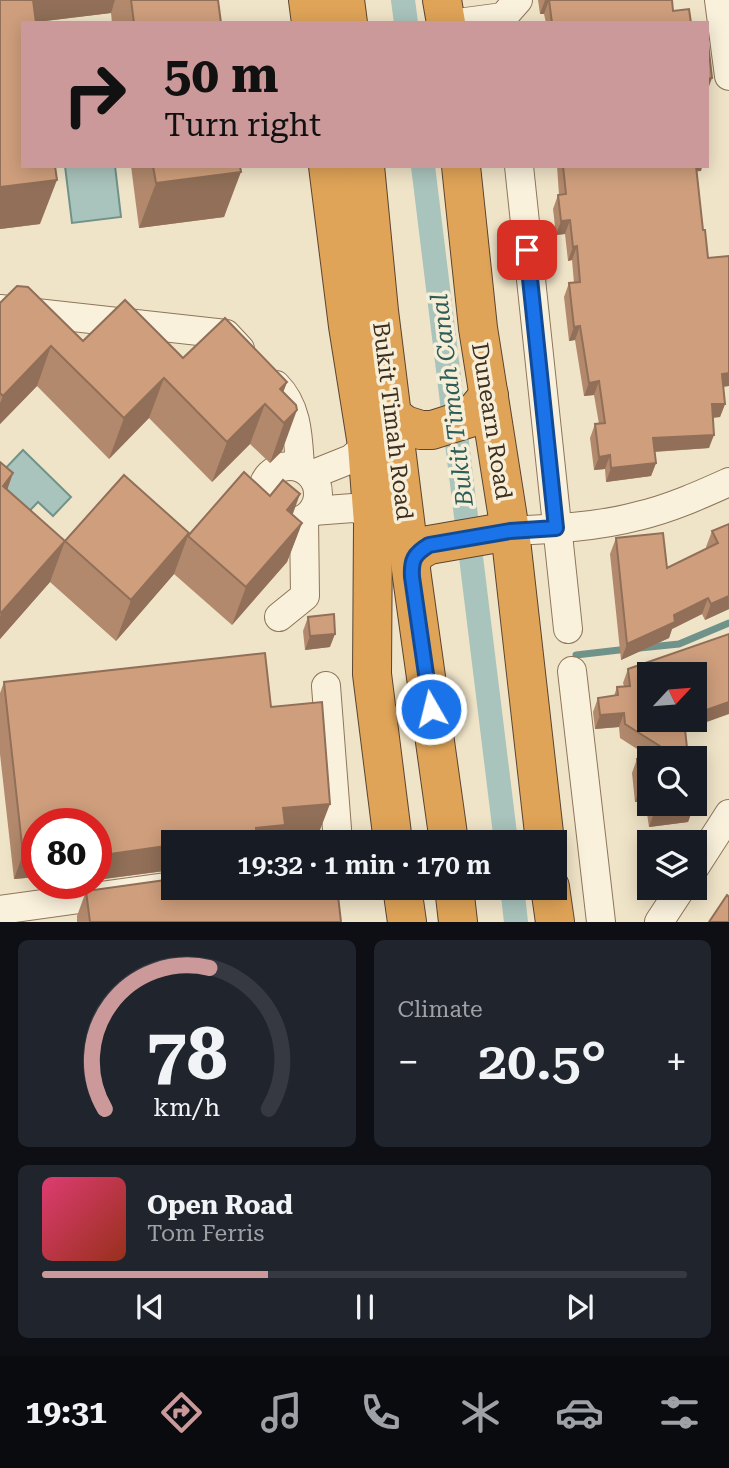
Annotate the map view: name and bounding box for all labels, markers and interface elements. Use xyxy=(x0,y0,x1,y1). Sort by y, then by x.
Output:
text: 50 m xyxy=(164,47,279,104)
icon: right xyxy=(49,49,140,140)
text: Turn right xyxy=(164,106,321,144)
pin xyxy=(497,220,557,280)
icon: arrive xyxy=(508,231,546,269)
water label: Bukit Timah Canal xyxy=(425,292,479,509)
street label: Bukit Timah Road xyxy=(367,321,418,522)
street label: Dunearn Road xyxy=(466,341,517,502)
north arrow xyxy=(637,662,707,732)
map controls xyxy=(637,662,707,900)
position arrow xyxy=(394,672,468,746)
button: search xyxy=(637,746,707,816)
speed limit sign: 80 xyxy=(21,808,112,899)
button: layers xyxy=(637,830,707,900)
text: 19:32 · 1 min · 170 m xyxy=(237,850,491,880)
text: Climate xyxy=(398,996,483,1023)
text: 78 xyxy=(146,1013,228,1098)
text: 20.5° xyxy=(478,1031,606,1092)
text: − xyxy=(398,1040,419,1084)
text: + xyxy=(666,1040,687,1084)
text: km/h xyxy=(153,1093,220,1122)
text: Open Road xyxy=(147,1190,293,1220)
text: Tom Ferris xyxy=(147,1220,264,1247)
icon: previous xyxy=(131,1288,169,1326)
icon: pause xyxy=(346,1288,384,1326)
icon: next xyxy=(561,1288,599,1326)
icon: directions xyxy=(157,1388,206,1437)
icon: music xyxy=(257,1388,306,1437)
icon: phone xyxy=(356,1388,405,1437)
icon: climate xyxy=(456,1388,505,1437)
icon: car xyxy=(555,1388,604,1437)
icon: filters xyxy=(655,1388,704,1437)
text: 19:31 xyxy=(25,1393,107,1431)

